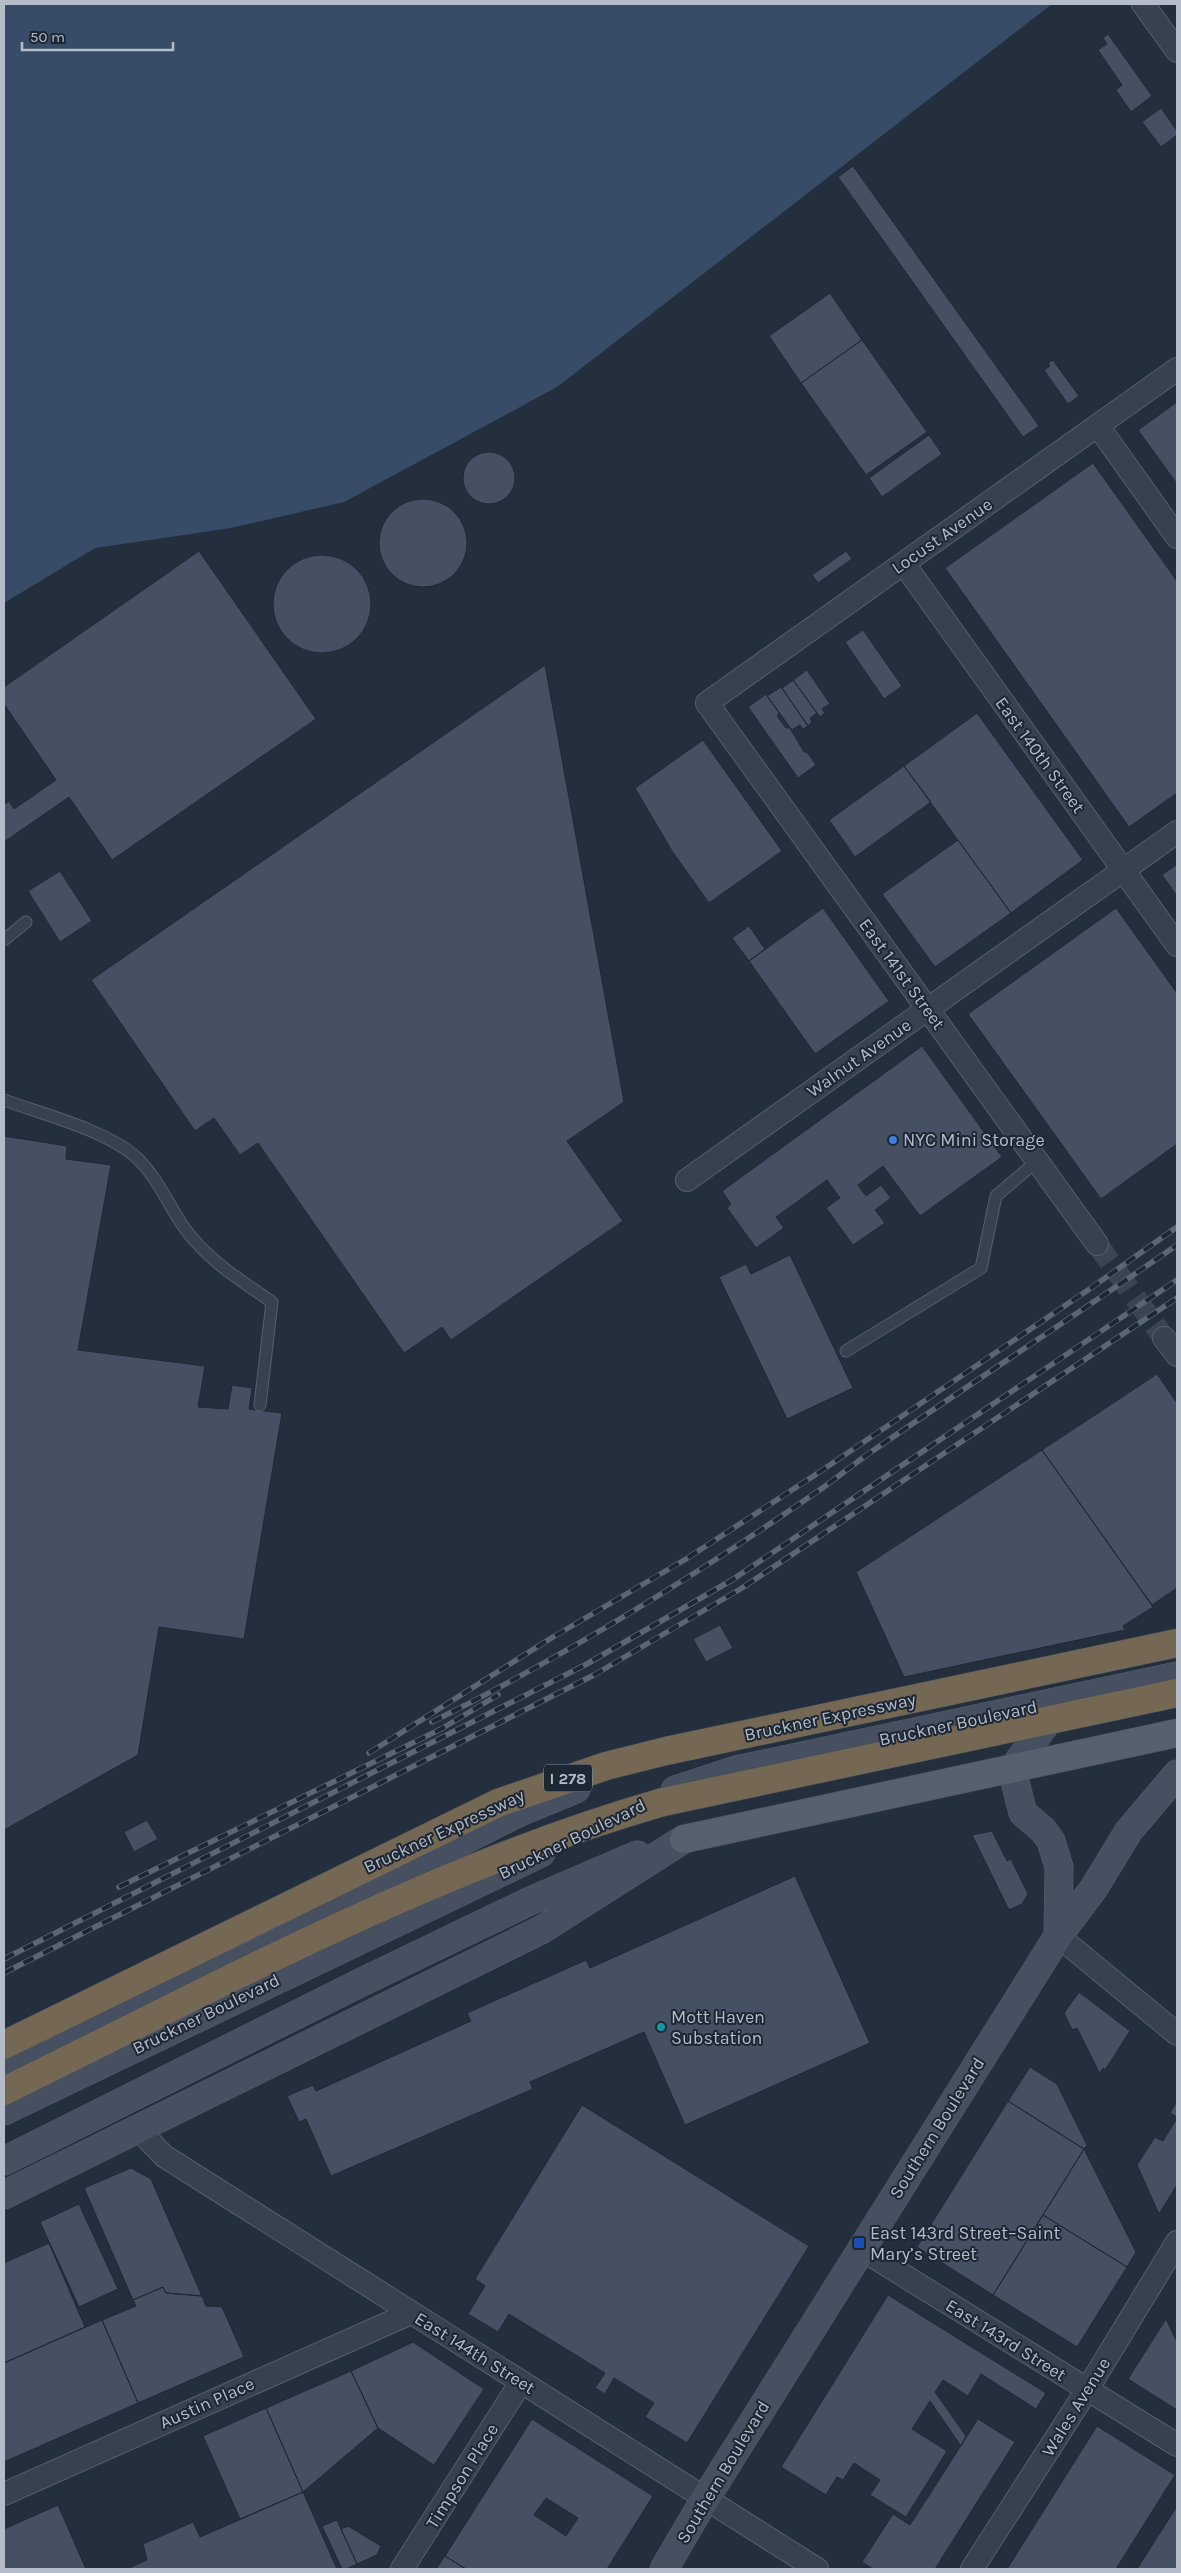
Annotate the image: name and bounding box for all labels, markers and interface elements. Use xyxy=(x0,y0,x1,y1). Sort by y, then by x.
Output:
scale bar xyxy=(22,20,174,52)
text: 50 m xyxy=(30,28,65,46)
street label: Locust Avenue xyxy=(887,493,997,579)
street label: East 140th Street xyxy=(990,692,1090,818)
street label: East 141st Street xyxy=(854,914,950,1034)
street label: Walnut Avenue xyxy=(803,1014,915,1102)
place label: NYC Mini Storage xyxy=(903,1129,1045,1151)
marker: NYC Mini Storage xyxy=(887,1134,899,1146)
street label: Bruckner Expressway xyxy=(742,1688,918,1746)
street label: Bruckner Boulevard xyxy=(877,1695,1039,1751)
road number: I 278 xyxy=(544,1765,592,1792)
street label: Bruckner Expressway xyxy=(360,1784,528,1878)
street label: Bruckner Boulevard xyxy=(495,1794,649,1884)
street label: Bruckner Boulevard xyxy=(129,1969,283,2059)
place label: Mott Haven Substation xyxy=(671,2006,765,2049)
marker: Mott Haven Substation xyxy=(655,2021,667,2033)
street label: Southern Boulevard xyxy=(885,2053,989,2203)
place label: East 143rd Street–Saint Mary’s Street xyxy=(870,2222,1061,2265)
marker: East 143rd Street–Saint Mary’s Street xyxy=(852,2236,866,2250)
street label: East 143rd Street xyxy=(942,2294,1071,2386)
street label: East 144th Street xyxy=(411,2307,539,2399)
street label: Wales Avenue xyxy=(1037,2353,1115,2461)
street label: Austin Place xyxy=(156,2372,258,2434)
street label: Southern Boulevard xyxy=(672,2397,774,2547)
street label: Timpson Place xyxy=(421,2419,503,2533)

